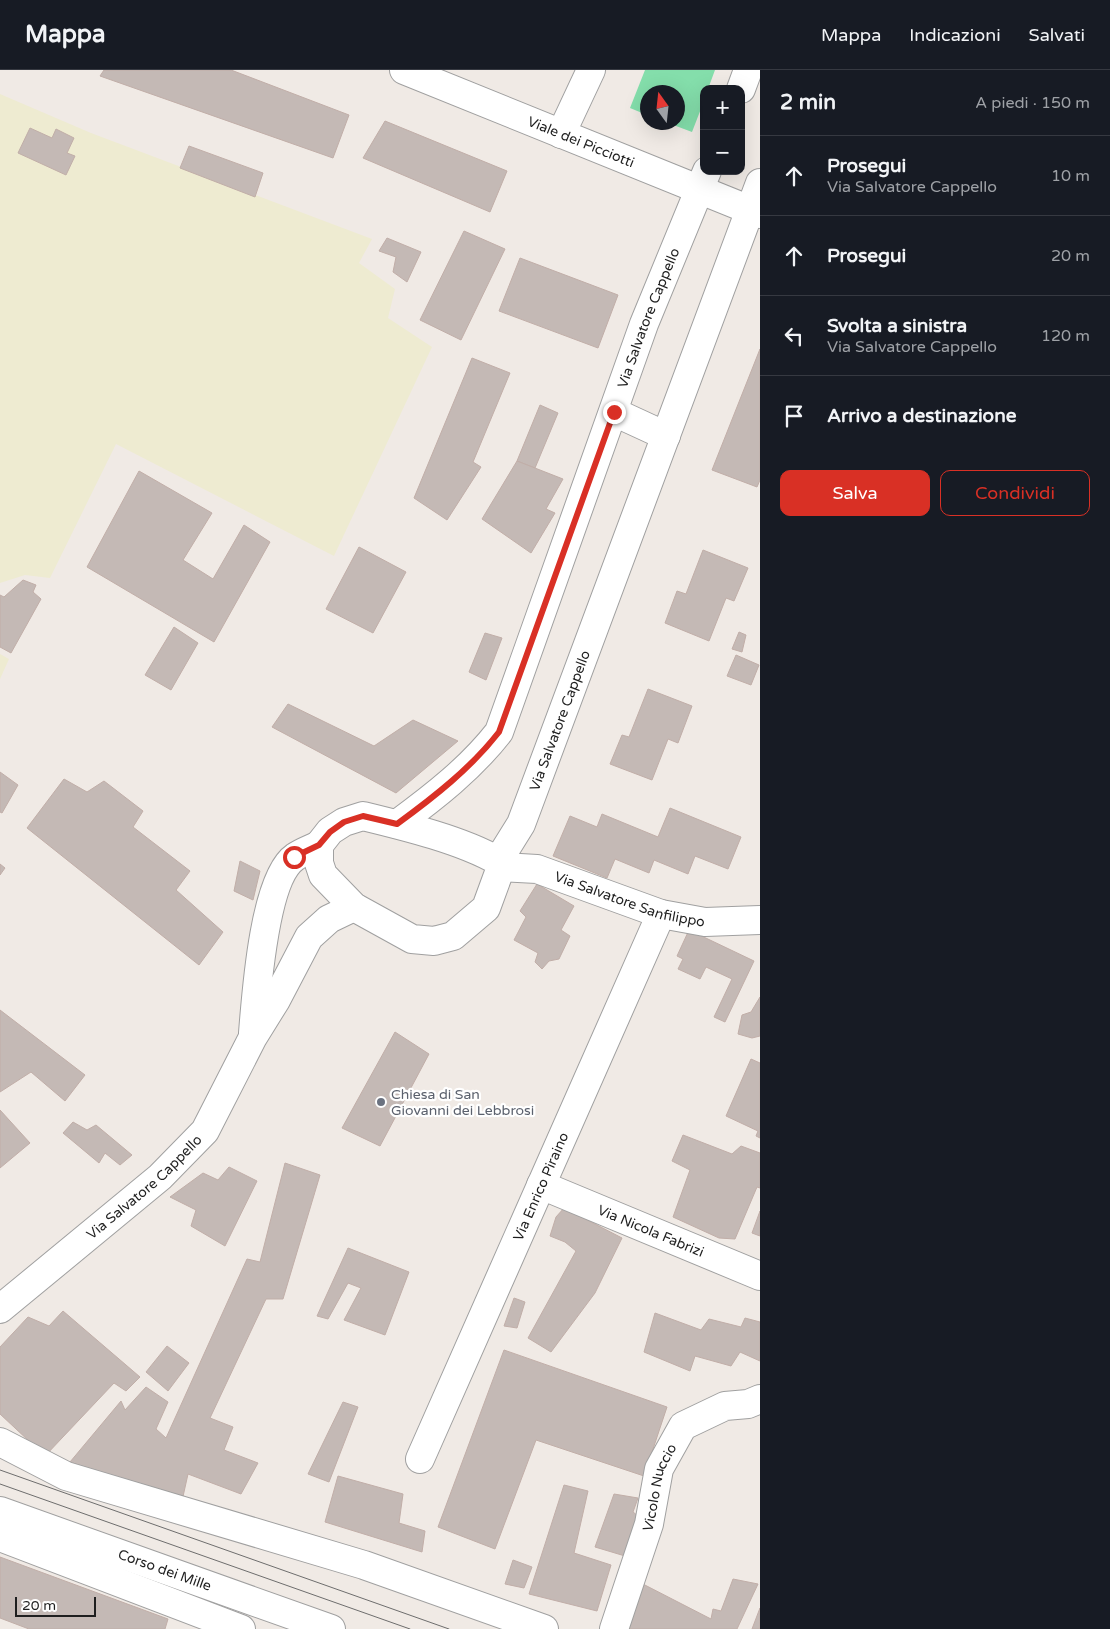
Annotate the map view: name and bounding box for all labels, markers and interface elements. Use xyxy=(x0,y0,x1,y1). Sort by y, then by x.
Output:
text: Mappa xyxy=(25,20,105,49)
text: Mappa xyxy=(821,24,881,46)
text: Indicazioni xyxy=(909,24,1001,46)
text: Salvati xyxy=(1029,24,1085,46)
north arrow xyxy=(640,85,685,130)
map controls xyxy=(700,85,745,175)
button: + xyxy=(700,85,745,130)
text: 2 min xyxy=(780,90,836,115)
text: A piedi · 150 m xyxy=(975,93,1090,113)
street label: Viale dei Picciotti xyxy=(525,112,637,171)
button: − xyxy=(700,130,745,175)
text: Prosegui xyxy=(827,155,906,177)
icon: ahead xyxy=(780,162,808,190)
text: 10 m xyxy=(1051,166,1090,186)
text: Via Salvatore Cappello xyxy=(827,177,997,197)
icon: ahead xyxy=(780,242,808,270)
street label: Via Salvatore Cappello xyxy=(613,245,683,390)
text: Prosegui xyxy=(827,245,906,267)
text: 20 m xyxy=(1051,246,1090,266)
text: Svolta a sinistra xyxy=(827,315,967,337)
icon: left xyxy=(780,322,808,350)
text: 120 m xyxy=(1041,326,1090,346)
text: Via Salvatore Cappello xyxy=(827,337,997,357)
route end xyxy=(603,401,626,424)
icon: arrive xyxy=(780,402,808,430)
text: Arrivo a destinazione xyxy=(827,405,1017,427)
button: Salva xyxy=(780,470,930,516)
button: Condividi xyxy=(940,470,1090,516)
street label: Via Salvatore Cappello xyxy=(526,648,594,793)
route start xyxy=(283,846,306,869)
street label: Via Salvatore Sanfilippo xyxy=(552,868,706,930)
place label: Chiesa di San Giovanni dei Lebbrosi xyxy=(391,1086,534,1119)
marker: Chiesa di San Giovanni dei Lebbrosi xyxy=(375,1096,387,1108)
street label: Via Enrico Piraino xyxy=(509,1130,572,1243)
street label: Via Salvatore Cappello xyxy=(83,1131,205,1243)
street label: Via Nicola Fabrizi xyxy=(595,1201,707,1260)
street label: Vicolo Nuccio xyxy=(639,1440,680,1534)
street label: Corso dei Mille xyxy=(116,1545,214,1594)
scale bar xyxy=(15,1594,96,1617)
text: 20 m xyxy=(22,1597,56,1614)

